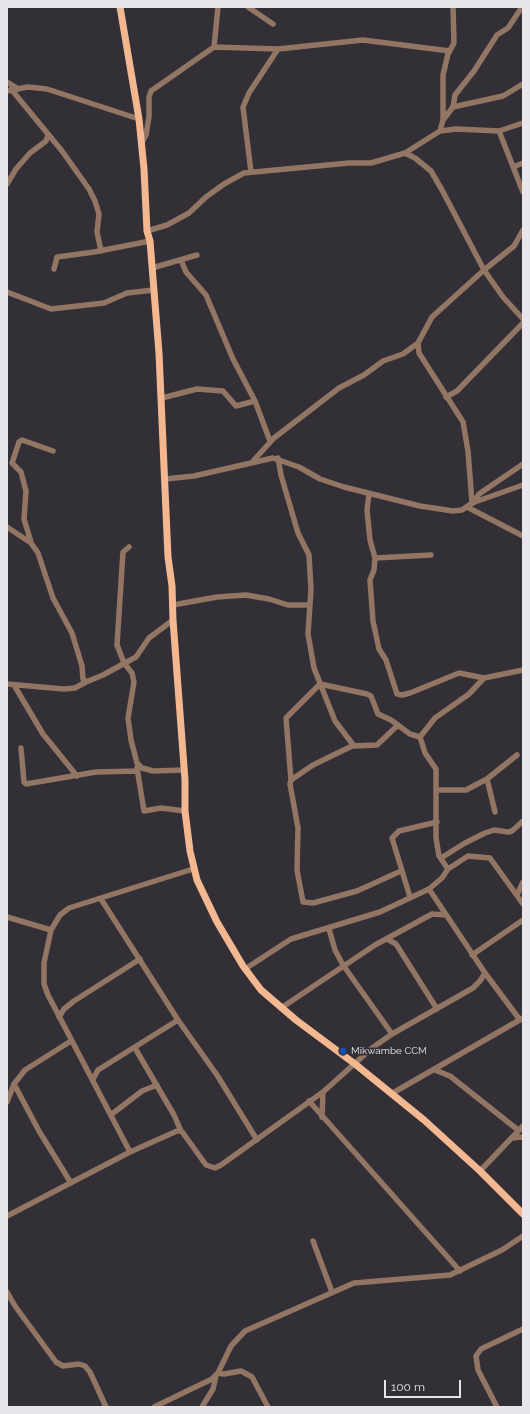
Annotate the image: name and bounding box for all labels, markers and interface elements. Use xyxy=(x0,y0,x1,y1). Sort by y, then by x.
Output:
place label: Mikwambe CCM xyxy=(351,1045,427,1057)
marker: Mikwambe CCM xyxy=(338,1046,348,1056)
scale bar xyxy=(386,1372,463,1398)
text: 100 m xyxy=(391,1380,425,1394)

